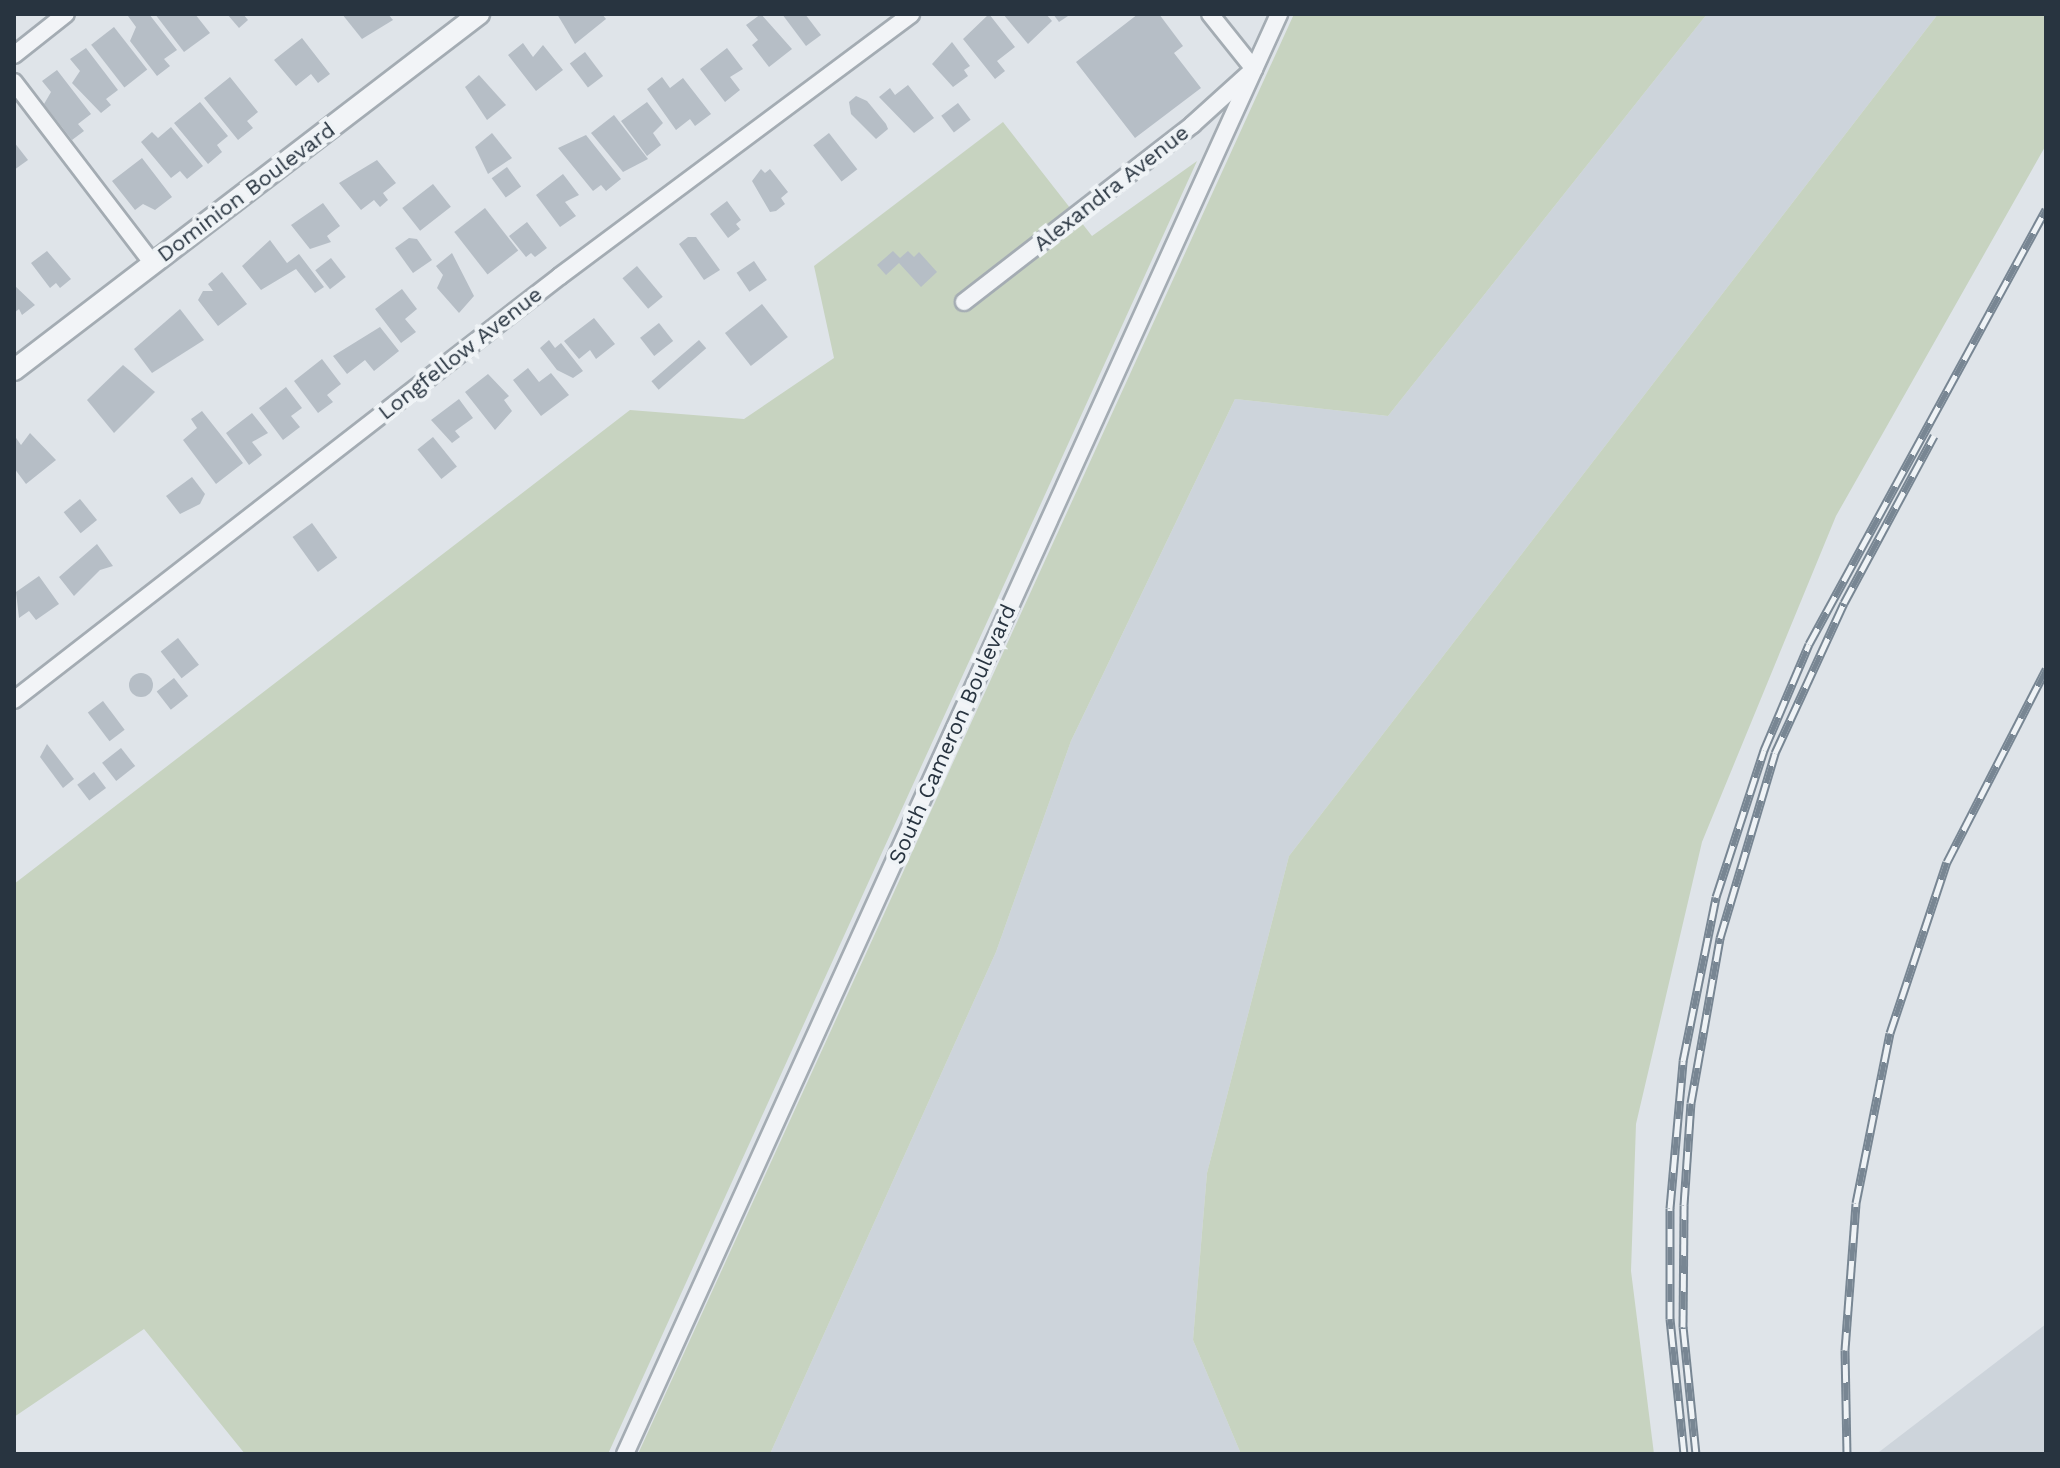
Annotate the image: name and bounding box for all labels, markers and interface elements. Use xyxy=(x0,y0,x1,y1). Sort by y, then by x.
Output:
street label: Dominion Boulevard xyxy=(152,116,340,268)
street label: Alexandra Avenue xyxy=(1027,119,1195,257)
street label: Longfellow Avenue xyxy=(372,280,548,426)
street label: South Cameron Boulevard xyxy=(883,600,1021,868)

